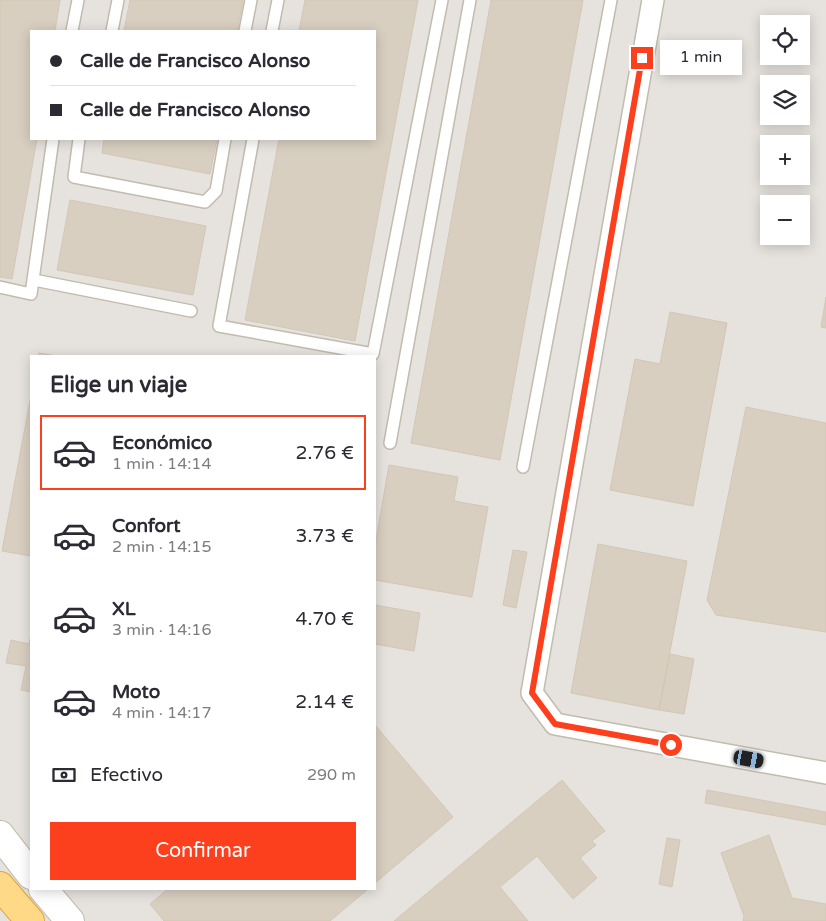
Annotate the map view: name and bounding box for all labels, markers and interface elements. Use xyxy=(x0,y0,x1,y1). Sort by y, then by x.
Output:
map controls xyxy=(760,15,810,245)
button: locate xyxy=(760,15,810,65)
callout: 1 min xyxy=(660,40,742,76)
route end xyxy=(631,47,653,69)
text: 1 min xyxy=(680,47,722,67)
text: Calle de Francisco Alonso xyxy=(80,50,310,72)
button: layers xyxy=(760,75,810,125)
text: Calle de Francisco Alonso xyxy=(80,99,310,121)
button: + xyxy=(760,135,810,185)
button: − xyxy=(760,195,810,245)
text: Elige un viaje xyxy=(50,372,187,398)
icon: car xyxy=(52,430,97,475)
text: Económico xyxy=(112,432,212,454)
text: 2.76 € xyxy=(296,442,354,464)
text: 1 min · 14:14 xyxy=(112,454,211,474)
icon: car xyxy=(52,513,97,558)
text: Confort xyxy=(112,515,181,537)
text: 3.73 € xyxy=(296,525,354,547)
text: 2 min · 14:15 xyxy=(112,537,211,557)
icon: car xyxy=(52,596,97,641)
text: XL xyxy=(112,598,136,620)
text: 4.70 € xyxy=(296,608,354,630)
text: 3 min · 14:16 xyxy=(112,620,211,640)
icon: car xyxy=(52,679,97,724)
text: Moto xyxy=(112,681,160,703)
text: 2.14 € xyxy=(295,691,354,713)
text: 4 min · 14:17 xyxy=(112,703,211,723)
route start xyxy=(660,734,682,756)
car xyxy=(732,749,765,769)
icon: cash xyxy=(50,761,78,789)
text: Efectivo xyxy=(90,764,163,786)
text: 290 m xyxy=(307,765,356,785)
button: Confirmar xyxy=(50,822,356,880)

